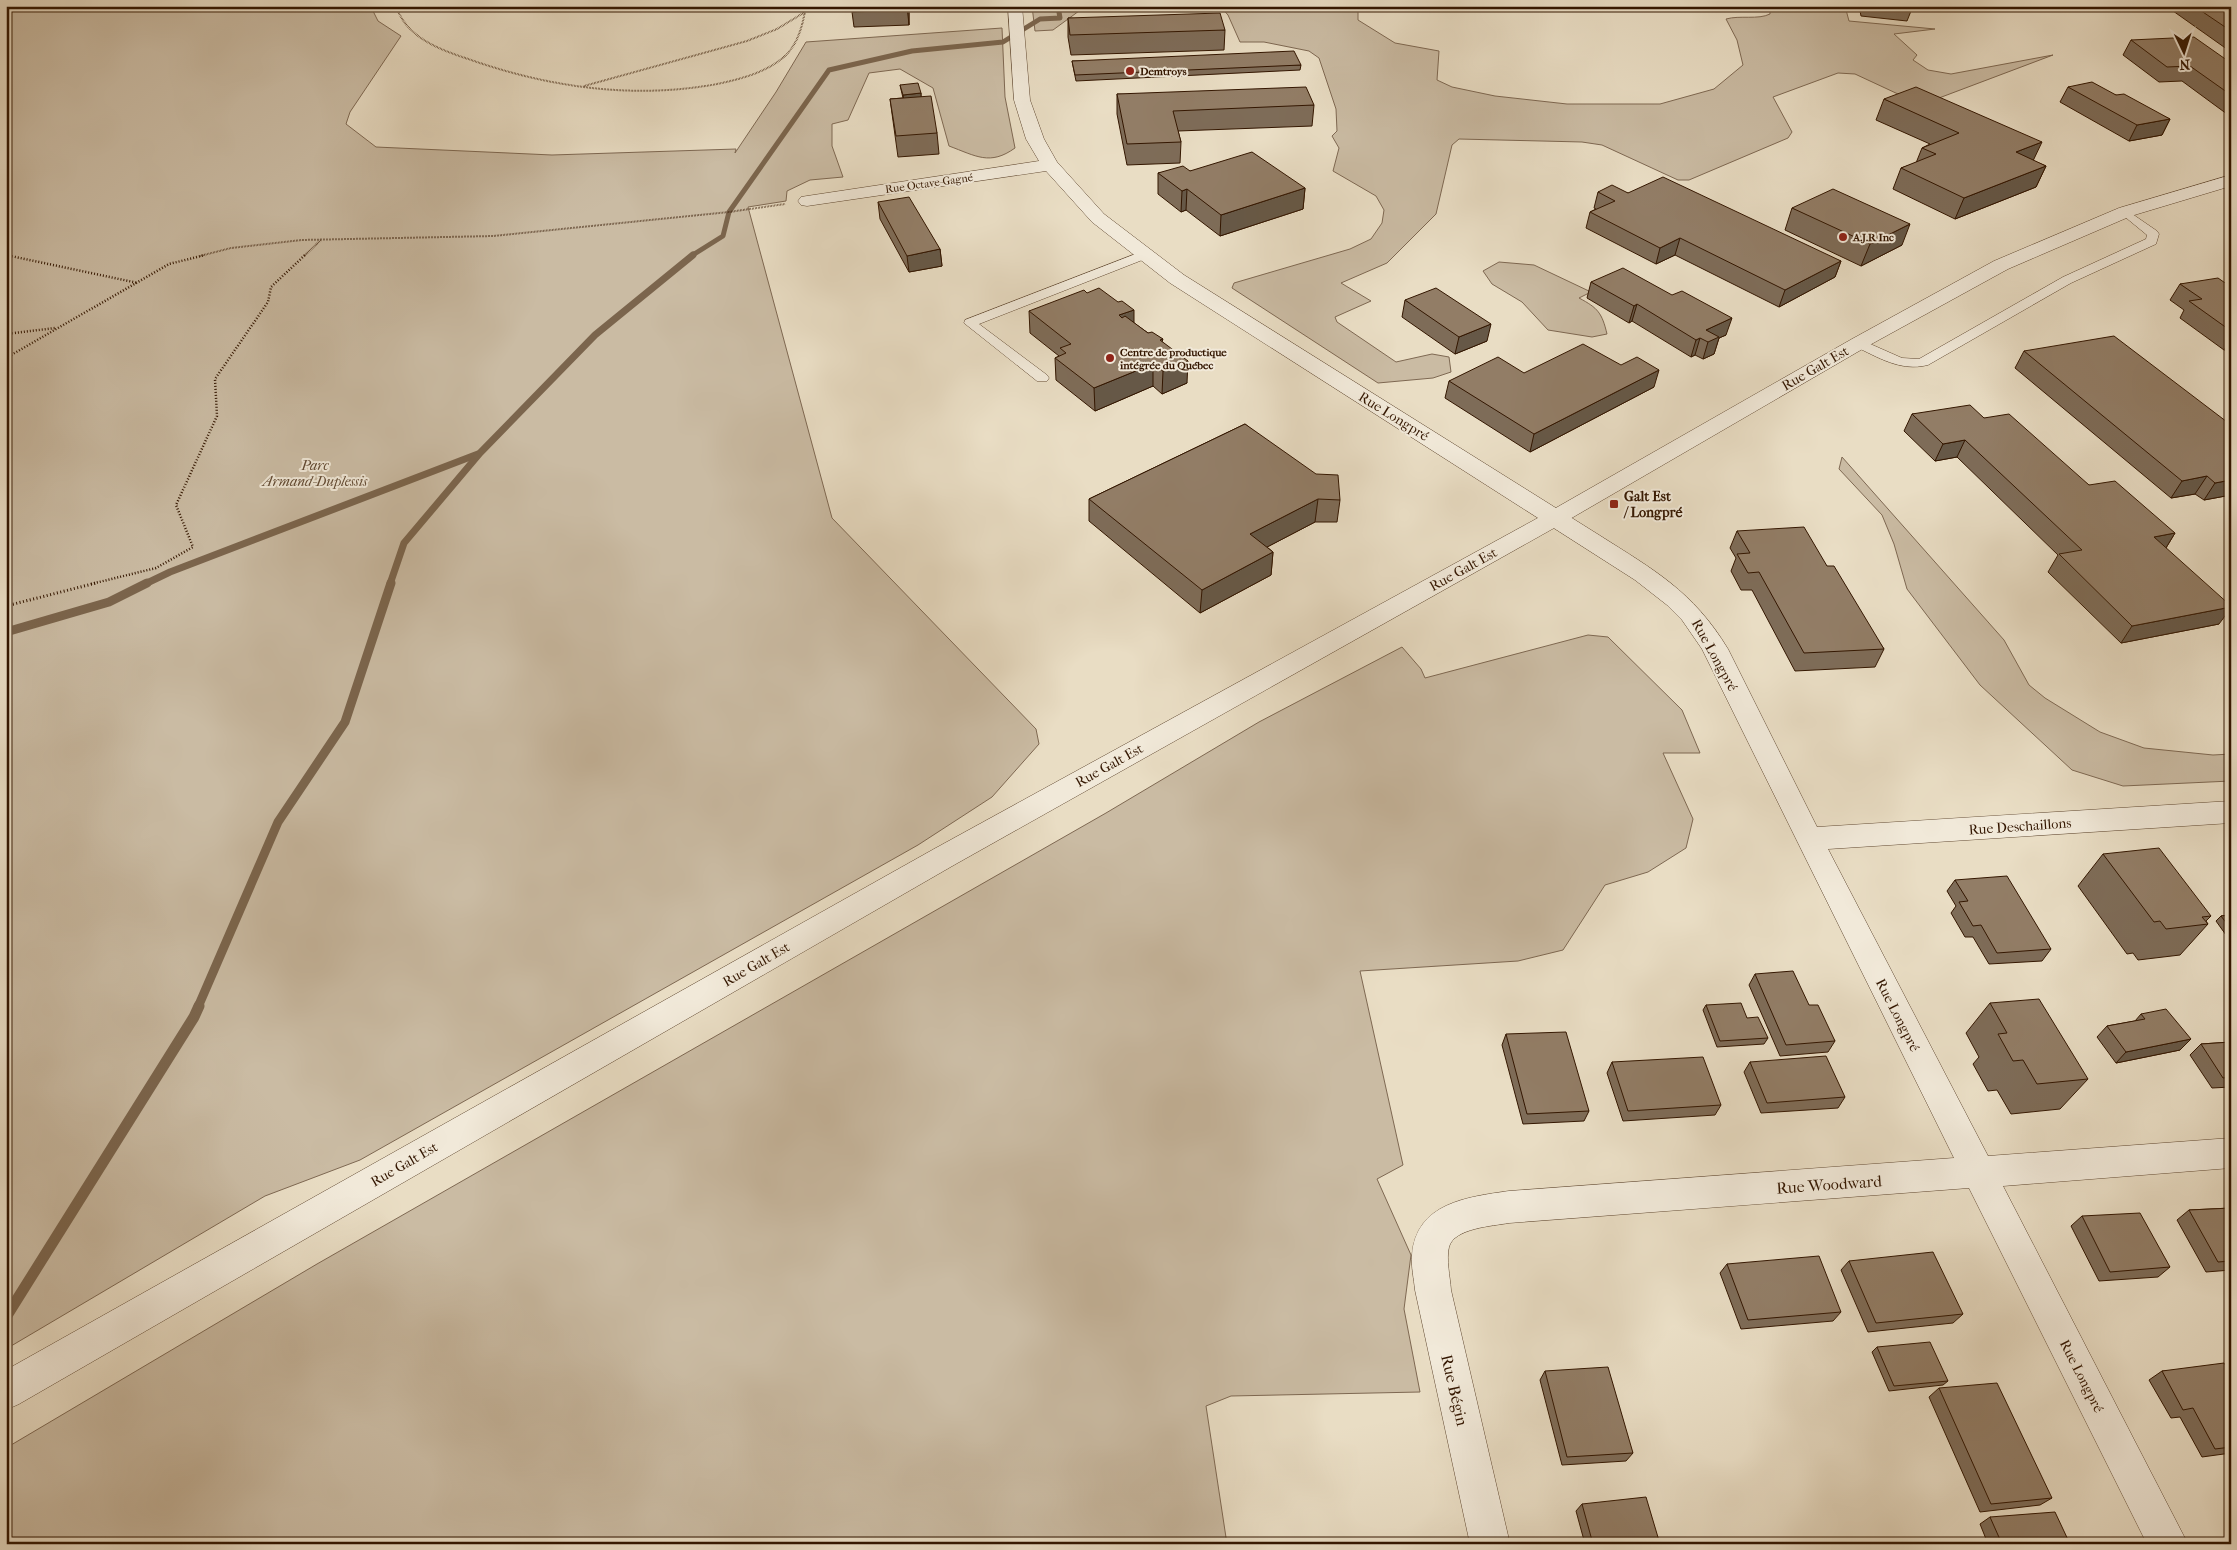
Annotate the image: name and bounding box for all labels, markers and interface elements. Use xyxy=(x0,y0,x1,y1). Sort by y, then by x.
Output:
north arrow xyxy=(2160,28,2210,78)
text: N xyxy=(2179,56,2191,73)
marker: Demtroys xyxy=(1124,65,1136,77)
place label: Demtroys xyxy=(1139,65,1187,78)
street label: Rue Octave-Gagné xyxy=(884,171,974,196)
marker: A.J.R Inc xyxy=(1837,231,1849,243)
place label: A.J.R Inc xyxy=(1852,231,1894,244)
street label: Rue Galt Est xyxy=(1779,342,1852,394)
place label: Centre de productique intégrée du Québec xyxy=(1119,346,1227,372)
marker: Centre de productique intégrée du Québec xyxy=(1104,352,1116,364)
street label: Rue Longpré xyxy=(1355,388,1432,445)
park label: Parc Armand-Duplessis xyxy=(261,457,368,490)
place label: Galt Est / Longpré xyxy=(1623,488,1682,521)
marker: Galt Est / Longpré xyxy=(1608,498,1620,510)
street label: Rue Galt Est xyxy=(1426,544,1500,595)
street label: Rue Longpré xyxy=(1688,616,1741,694)
street label: Rue Galt Est xyxy=(1072,740,1146,791)
street label: Rue Deschaillons xyxy=(1968,814,2072,839)
street label: Rue Galt Est xyxy=(720,938,793,990)
street label: Rue Longpré xyxy=(1872,976,1923,1055)
street label: Rue Galt Est xyxy=(368,1138,441,1190)
street label: Rue Woodward xyxy=(1776,1171,1883,1198)
street label: Rue Longpré xyxy=(2056,1337,2107,1416)
street label: Rue Bégin xyxy=(1437,1353,1472,1428)

